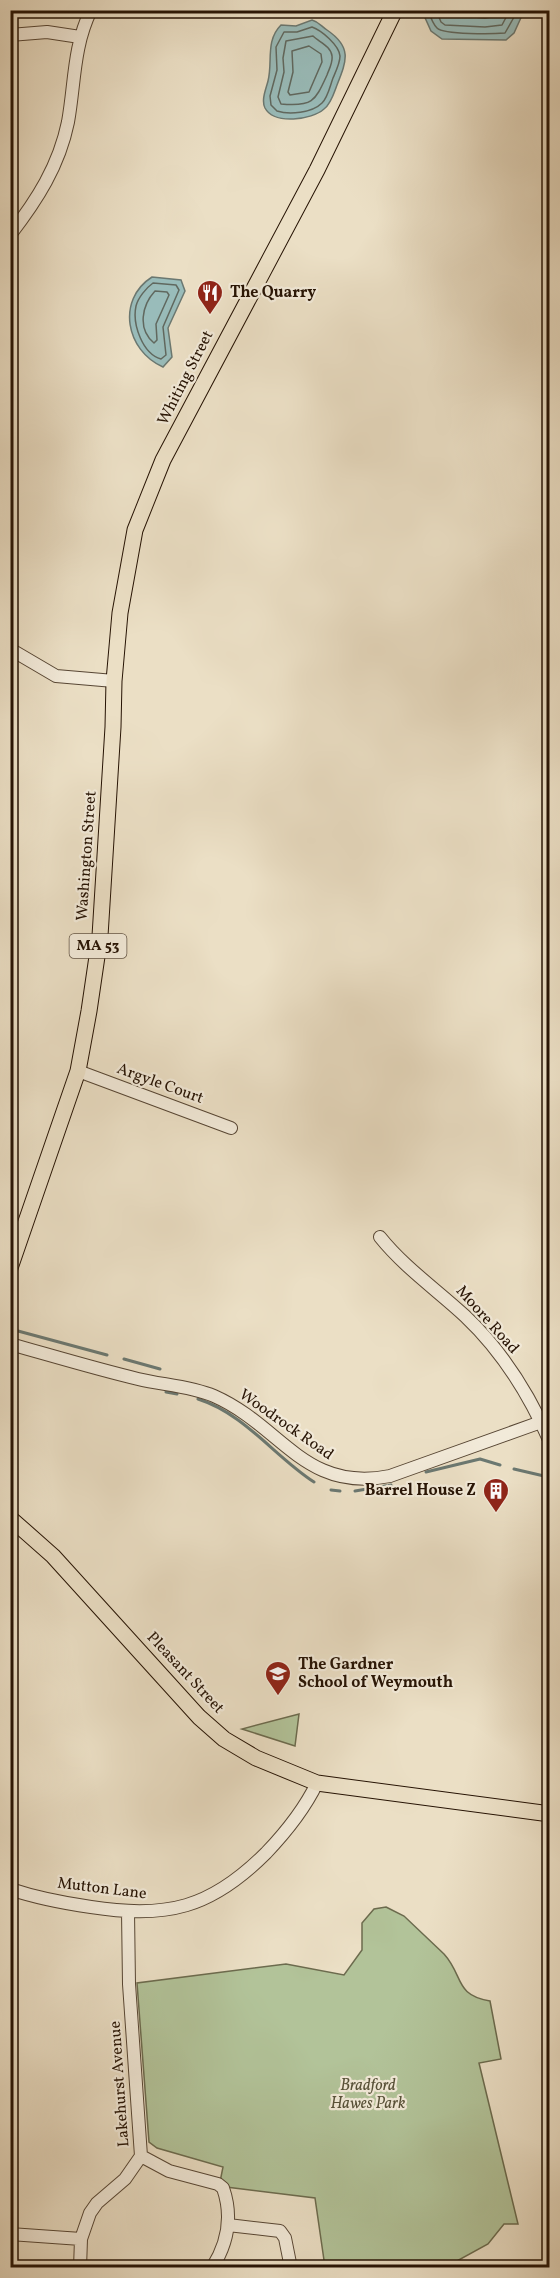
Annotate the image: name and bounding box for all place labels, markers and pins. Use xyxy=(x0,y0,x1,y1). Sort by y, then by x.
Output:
restaurant icon: The Quarry xyxy=(195,278,225,316)
place label: The Quarry xyxy=(230,282,316,304)
building icon: Barrel House Z xyxy=(481,1476,511,1514)
place label: Barrel House Z xyxy=(365,1480,476,1502)
place label: The Gardner School of Weymouth xyxy=(298,1654,453,1694)
school or university icon: The Gardner School of Weymouth xyxy=(263,1659,293,1697)

